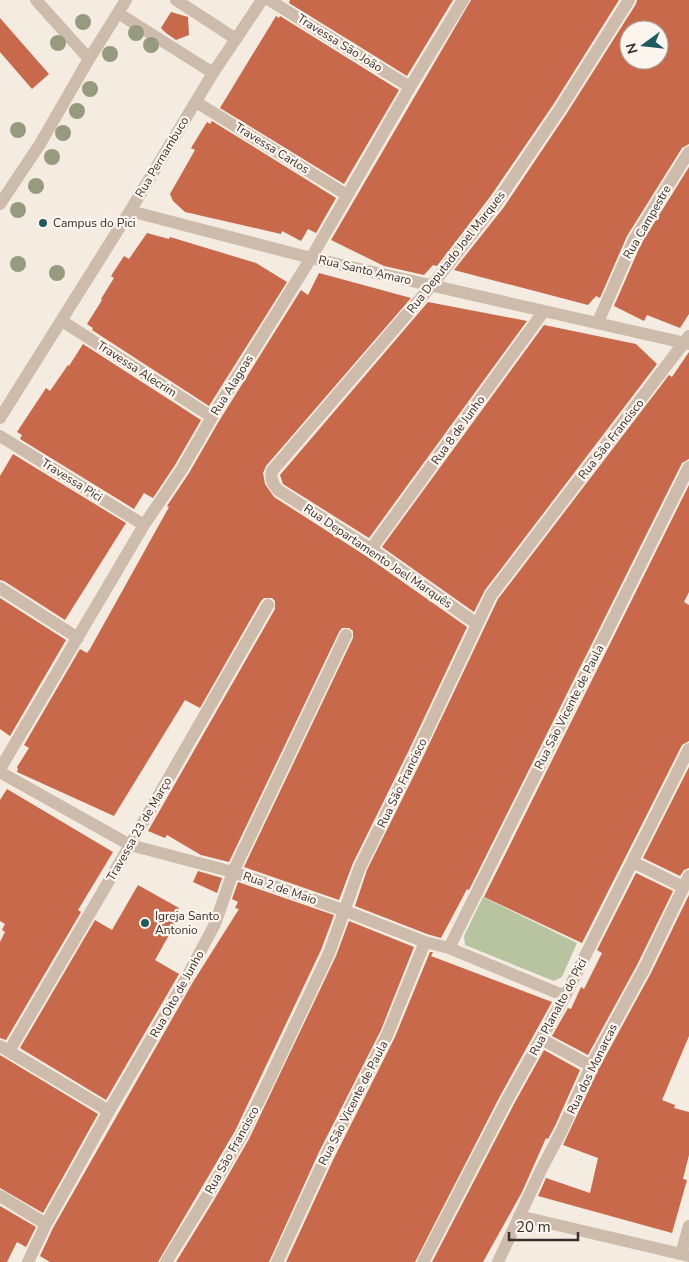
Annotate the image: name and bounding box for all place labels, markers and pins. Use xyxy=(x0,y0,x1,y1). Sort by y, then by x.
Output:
place label: Campus do Pici xyxy=(53,215,136,231)
marker: Campus do Pici xyxy=(37,217,49,229)
place label: Igreja Santo Antonio xyxy=(155,908,220,938)
marker: Igreja Santo Antonio xyxy=(139,917,151,929)

